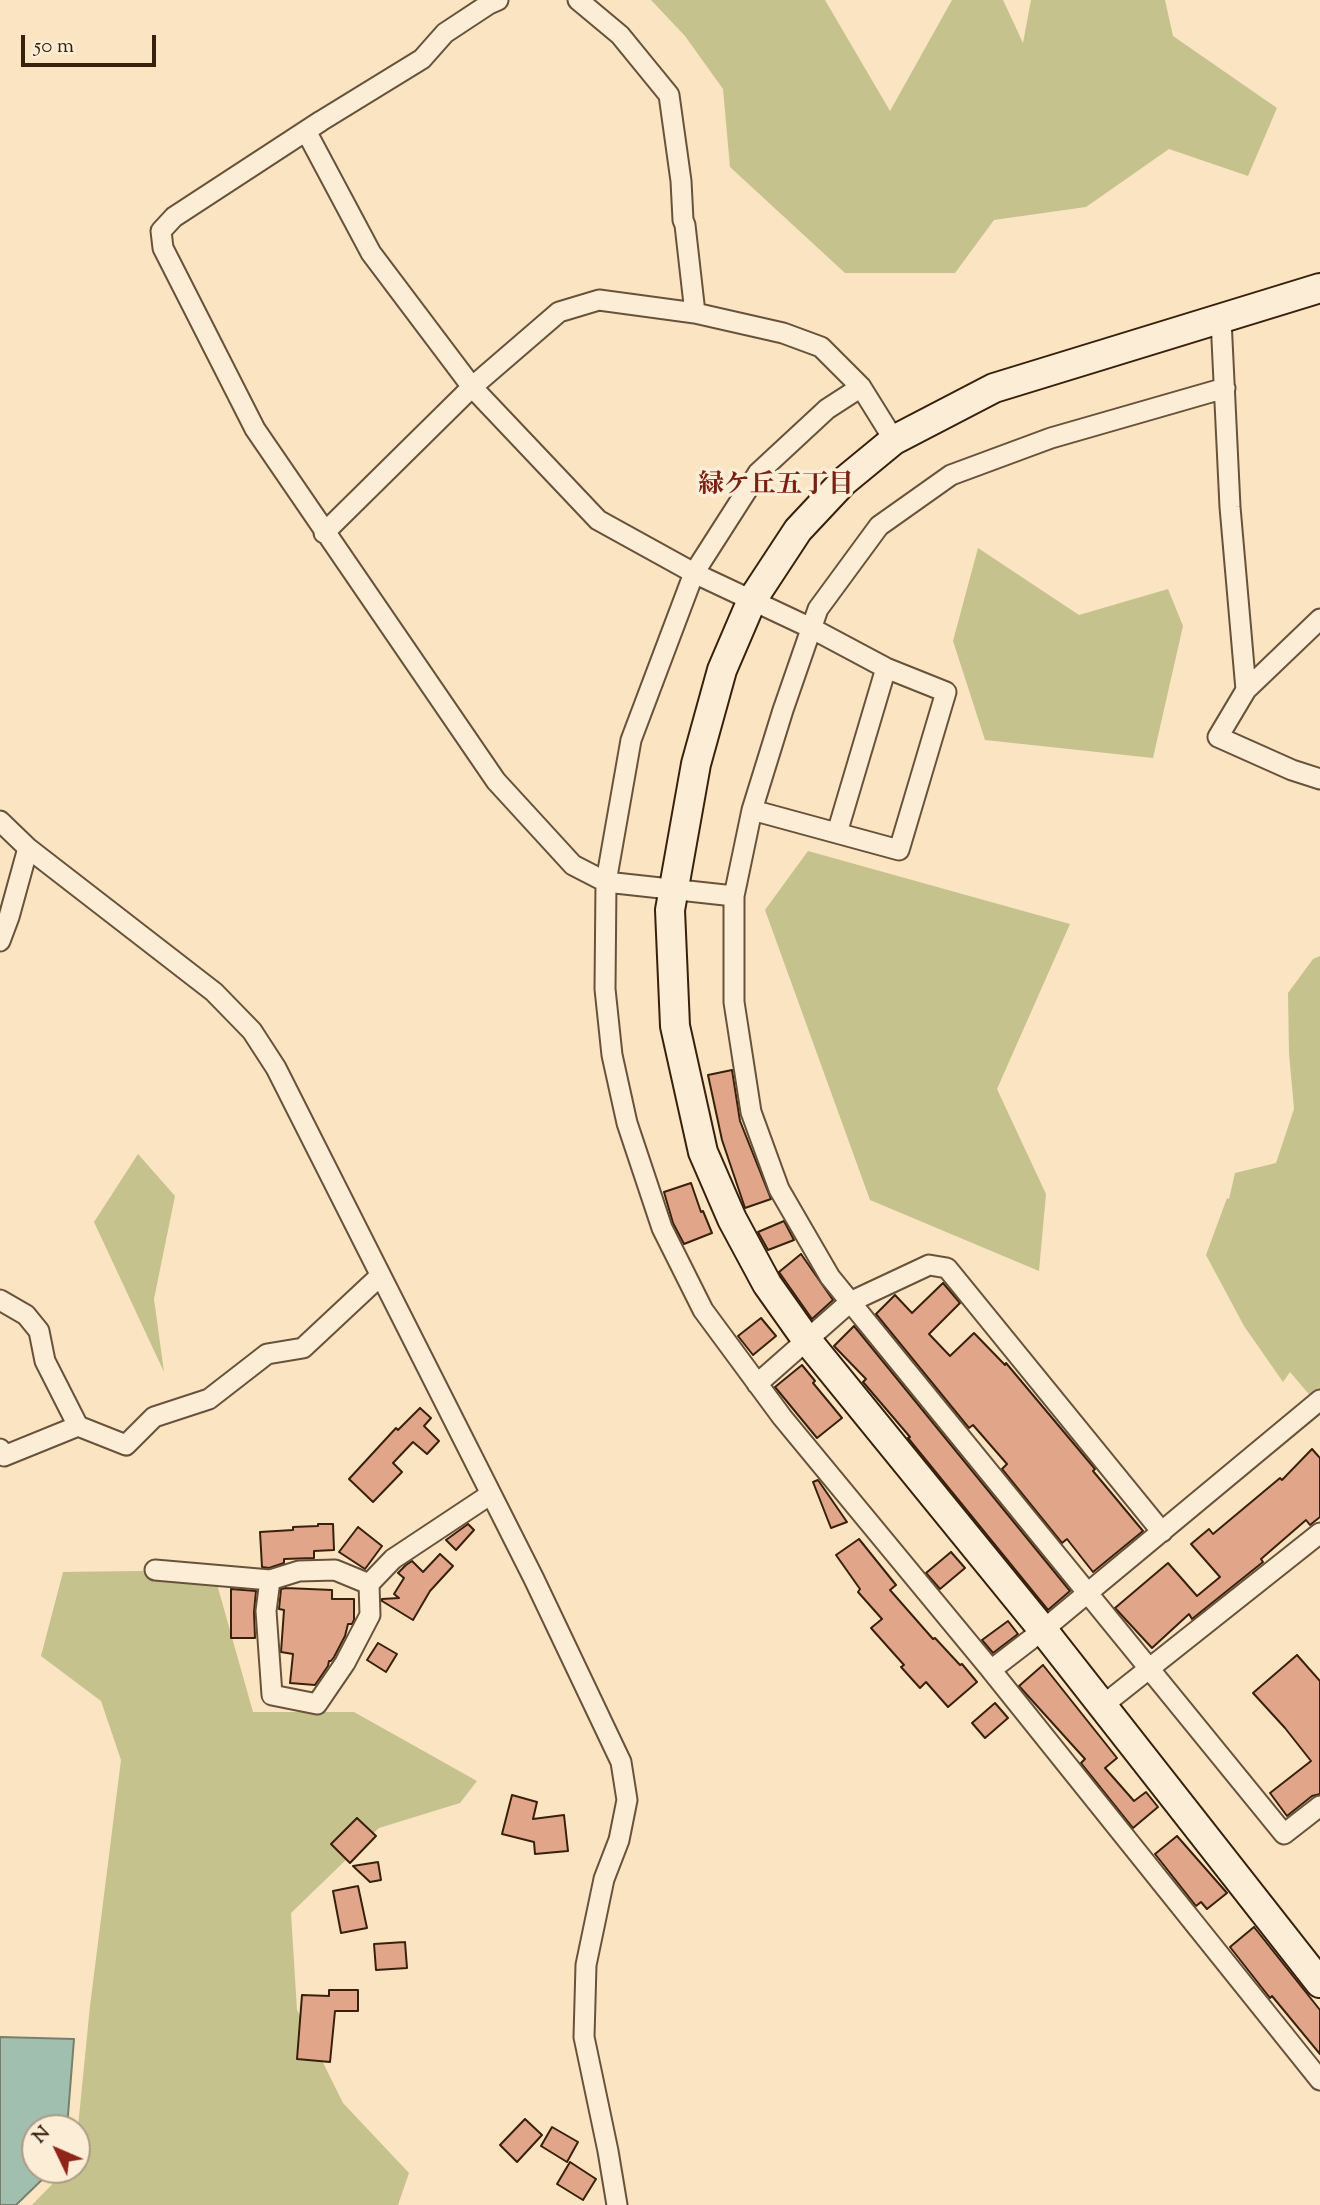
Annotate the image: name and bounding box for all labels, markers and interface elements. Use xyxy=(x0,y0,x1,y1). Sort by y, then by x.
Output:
scale bar xyxy=(24,21,159,65)
text: 50 m xyxy=(34,32,74,62)
district label: 緑ケ丘五丁目 xyxy=(698,472,854,504)
north arrow xyxy=(21,2114,91,2184)
text: N xyxy=(27,2121,57,2150)

